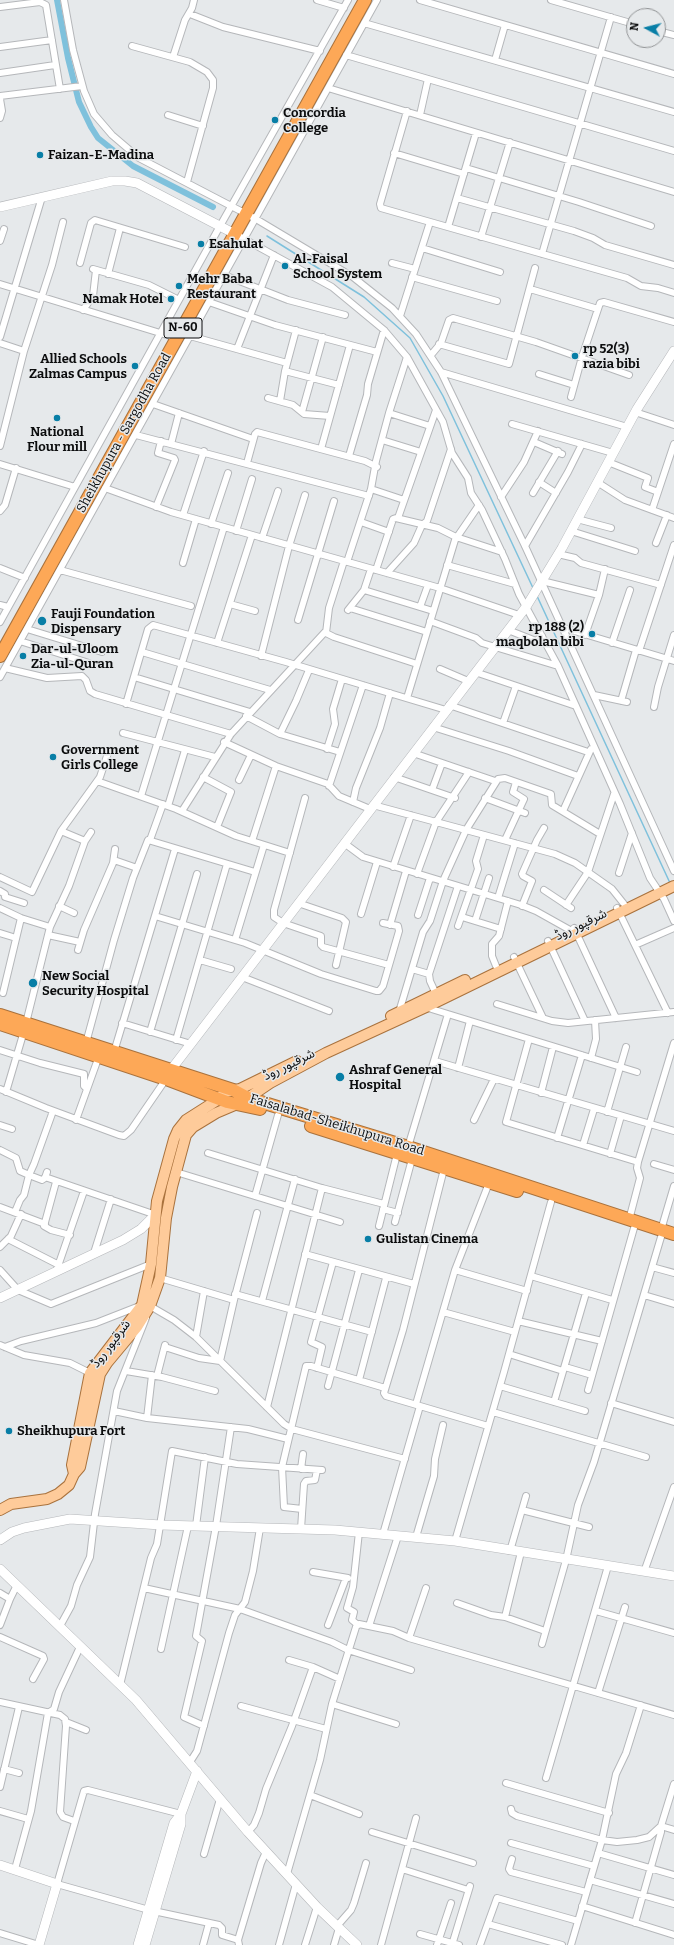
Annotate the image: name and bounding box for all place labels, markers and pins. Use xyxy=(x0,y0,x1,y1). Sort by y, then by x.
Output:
place label: Concordia College xyxy=(283,105,346,136)
marker: Concordia College xyxy=(270,115,280,125)
place label: Faizan-E-Madina xyxy=(48,147,154,163)
marker: Faizan-E-Madina xyxy=(35,150,45,160)
place label: Esahulat xyxy=(209,236,263,252)
marker: Esahulat xyxy=(196,239,206,249)
place label: Al-Faisal School System xyxy=(293,251,382,282)
marker: Al-Faisal School System xyxy=(280,261,290,271)
place label: Mehr Baba Restaurant xyxy=(187,271,256,302)
marker: Mehr Baba Restaurant xyxy=(174,281,184,291)
place label: Namak Hotel xyxy=(82,291,163,307)
marker: Namak Hotel xyxy=(166,294,176,304)
place label: rp 52(3) razia bibi xyxy=(583,341,640,372)
place label: Allied Schools Zalmas Campus xyxy=(29,351,127,382)
marker: rp 52(3) razia bibi xyxy=(570,351,580,361)
marker: Allied Schools Zalmas Campus xyxy=(130,361,140,371)
marker: National Flour mill xyxy=(52,413,62,423)
place label: National Flour mill xyxy=(27,424,87,455)
place label: Fauji Foundation Dispensary xyxy=(51,606,155,637)
marker: Fauji Foundation Dispensary xyxy=(36,615,48,627)
place label: rp 188 (2) maqbolan bibi xyxy=(496,619,584,650)
marker: rp 188 (2) maqbolan bibi xyxy=(587,629,597,639)
place label: Dar-ul-Uloom Zia-ul-Quran xyxy=(31,641,118,672)
marker: Dar-ul-Uloom Zia-ul-Quran xyxy=(18,651,28,661)
place label: Government Girls College xyxy=(61,742,139,773)
marker: Government Girls College xyxy=(48,752,58,762)
place label: New Social Security Hospital xyxy=(42,968,149,999)
marker: New Social Security Hospital xyxy=(27,977,39,989)
place label: Ashraf General Hospital xyxy=(349,1062,442,1093)
marker: Ashraf General Hospital xyxy=(334,1071,346,1083)
place label: Gulistan Cinema xyxy=(376,1231,478,1247)
marker: Gulistan Cinema xyxy=(363,1234,373,1244)
place label: Sheikhupura Fort xyxy=(17,1423,125,1439)
marker: Sheikhupura Fort xyxy=(4,1426,14,1436)

